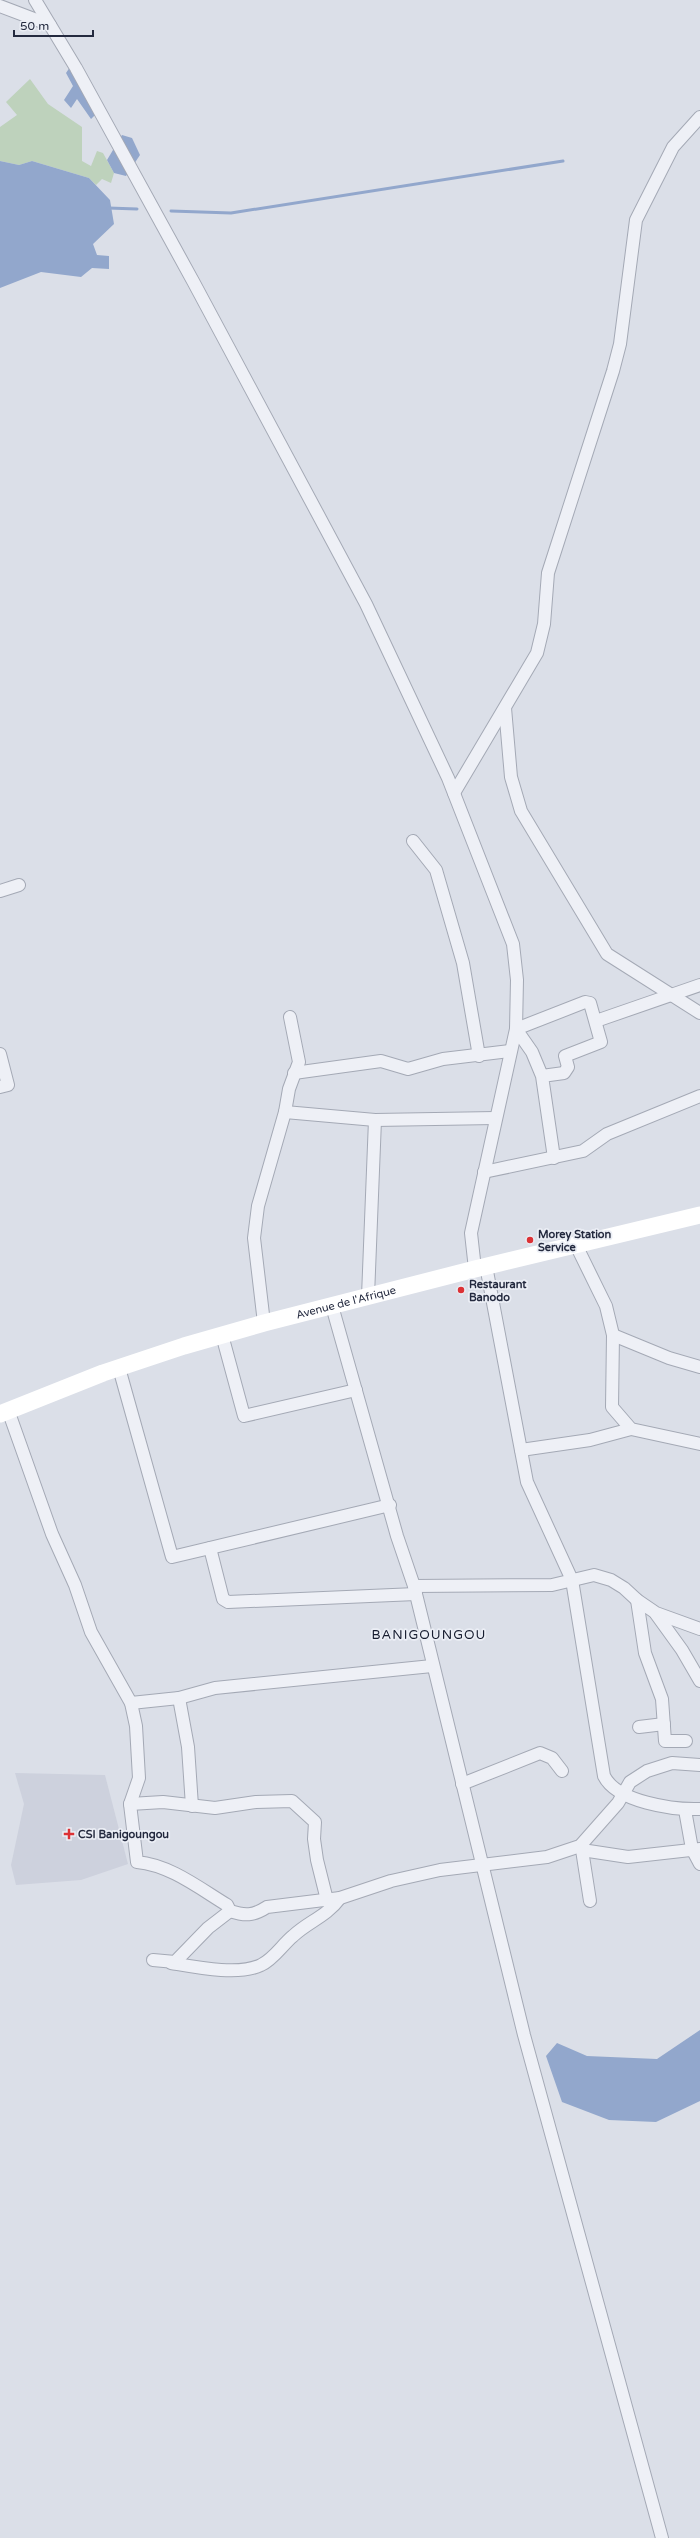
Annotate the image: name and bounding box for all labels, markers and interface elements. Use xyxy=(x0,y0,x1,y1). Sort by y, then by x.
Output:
scale bar xyxy=(14,12,93,38)
text: 50 m xyxy=(20,19,49,33)
place label: Morey Station Service xyxy=(538,1228,612,1254)
marker: Morey Station Service xyxy=(525,1235,535,1245)
place label: Restaurant Banodo xyxy=(469,1278,527,1304)
street label: Avenue de l'Afrique xyxy=(295,1283,397,1321)
marker: Restaurant Banodo xyxy=(456,1285,466,1295)
district label: BANIGOUNGOU xyxy=(372,1627,486,1643)
marker: CSI Banigoungou xyxy=(63,1828,75,1840)
place label: CSI Banigoungou xyxy=(78,1828,169,1842)

